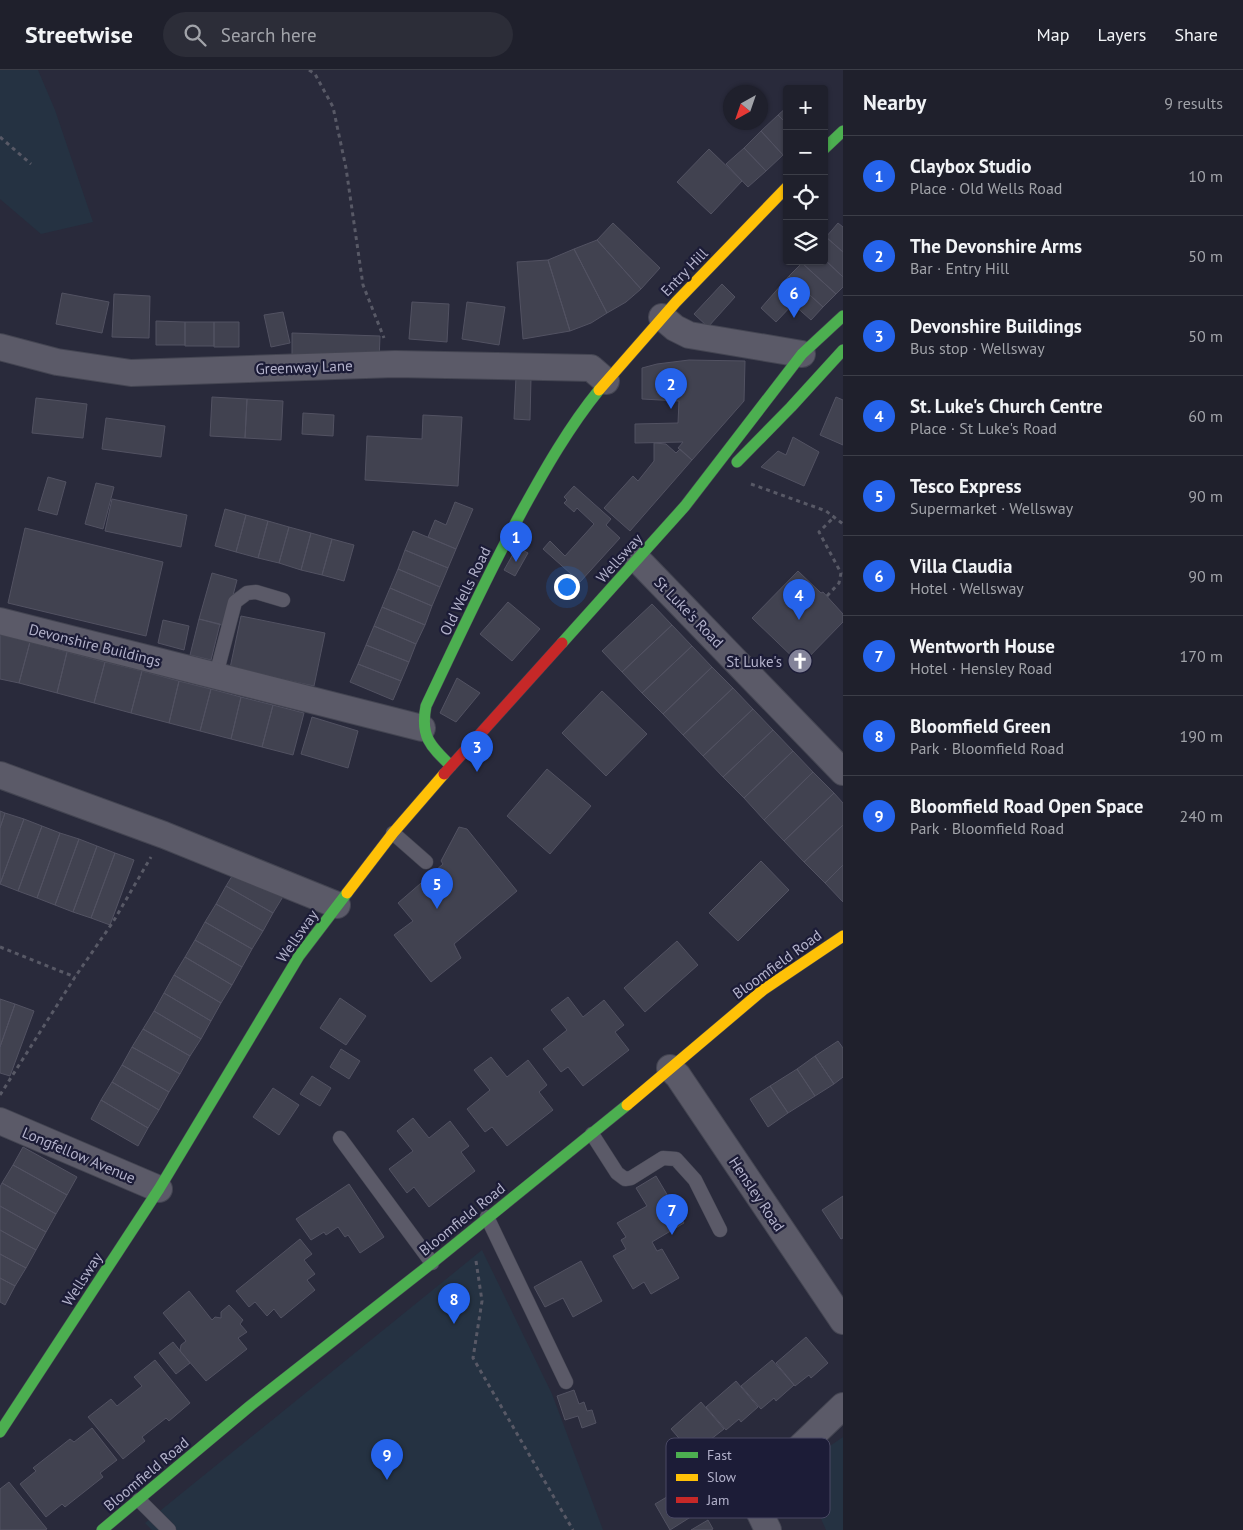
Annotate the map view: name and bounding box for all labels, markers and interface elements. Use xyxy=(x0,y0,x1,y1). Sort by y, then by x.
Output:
search box xyxy=(163,12,513,57)
text: Streetwise xyxy=(25,19,133,50)
icon: search xyxy=(181,21,209,49)
text: Search here xyxy=(221,23,317,47)
text: Map xyxy=(1037,23,1069,46)
text: Layers xyxy=(1097,23,1146,46)
text: Share xyxy=(1174,23,1218,46)
north arrow xyxy=(723,85,768,130)
map controls xyxy=(783,85,828,265)
button: + xyxy=(783,85,828,130)
text: Nearby xyxy=(863,89,926,116)
text: 9 results xyxy=(1164,93,1223,113)
button: − xyxy=(783,130,828,175)
text: Claybox Studio xyxy=(910,154,1031,178)
text: 1 xyxy=(874,166,884,186)
text: 10 m xyxy=(1188,166,1223,186)
button: locate xyxy=(783,175,828,220)
text: Place · Old Wells Road xyxy=(910,178,1062,198)
button: layers xyxy=(783,220,828,265)
text: The Devonshire Arms xyxy=(910,234,1082,258)
street label: Entry Hill xyxy=(656,243,712,300)
text: 2 xyxy=(874,246,884,266)
text: 50 m xyxy=(1188,246,1223,266)
text: Bar · Entry Hill xyxy=(910,258,1009,278)
pin: 6 xyxy=(778,277,810,318)
text: Devonshire Buildings xyxy=(910,314,1082,338)
text: 3 xyxy=(874,326,884,346)
text: 50 m xyxy=(1188,326,1223,346)
text: Bus stop · Wellsway xyxy=(910,338,1045,358)
street label: Greenway Lane xyxy=(255,356,353,378)
pin: 2 xyxy=(655,368,687,409)
text: St. Luke's Church Centre xyxy=(910,394,1103,418)
text: 4 xyxy=(874,406,884,426)
text: 60 m xyxy=(1188,406,1223,426)
text: Place · St Luke's Road xyxy=(910,418,1057,438)
text: Tesco Express xyxy=(910,474,1021,498)
text: 5 xyxy=(874,486,884,506)
text: 90 m xyxy=(1188,486,1223,506)
text: Supermarket · Wellsway xyxy=(910,498,1073,518)
pin: 1 xyxy=(500,521,532,562)
street label: Wellsway xyxy=(592,529,646,587)
street label: Old Wells Road xyxy=(435,543,495,639)
text: Villa Claudia xyxy=(910,554,1012,578)
text: 6 xyxy=(874,566,884,586)
text: 90 m xyxy=(1188,566,1223,586)
street label: St Luke's Road xyxy=(650,573,728,651)
your location xyxy=(554,574,580,600)
text: Hotel · Wellsway xyxy=(910,578,1024,598)
pin: 4 xyxy=(783,579,815,620)
street label: Devonshire Buildings xyxy=(27,619,163,671)
text: Wentworth House xyxy=(910,634,1055,658)
text: 7 xyxy=(874,646,884,666)
text: 170 m xyxy=(1180,646,1223,666)
church icon: St Luke's xyxy=(787,648,813,674)
place label: St Luke's xyxy=(726,652,782,671)
text: Hotel · Hensley Road xyxy=(910,658,1052,678)
text: Bloomfield Green xyxy=(910,714,1051,738)
text: 8 xyxy=(874,726,884,746)
text: 190 m xyxy=(1180,726,1223,746)
pin: 3 xyxy=(461,731,493,772)
text: Park · Bloomfield Road xyxy=(910,738,1064,758)
text: Bloomfield Road Open Space xyxy=(910,794,1143,818)
text: 9 xyxy=(874,806,884,826)
text: 240 m xyxy=(1180,806,1223,826)
text: Park · Bloomfield Road xyxy=(910,818,1064,838)
pin: 5 xyxy=(421,868,453,909)
street label: Wellsway xyxy=(272,906,322,966)
street label: Bloomfield Road xyxy=(729,925,825,1003)
street label: Longfellow Avenue xyxy=(20,1123,138,1187)
street label: Hensley Road xyxy=(725,1153,789,1235)
street label: Bloomfield Road xyxy=(415,1178,509,1260)
pin: 7 xyxy=(656,1194,688,1235)
street label: Wellsway xyxy=(58,1249,106,1309)
pin: 8 xyxy=(438,1283,470,1324)
street label: Bloomfield Road xyxy=(100,1433,192,1515)
legend xyxy=(666,1438,830,1518)
pin: 9 xyxy=(371,1439,403,1480)
text: Fast xyxy=(707,1446,732,1464)
text: Slow xyxy=(707,1468,737,1486)
text: Jam xyxy=(706,1491,729,1509)

